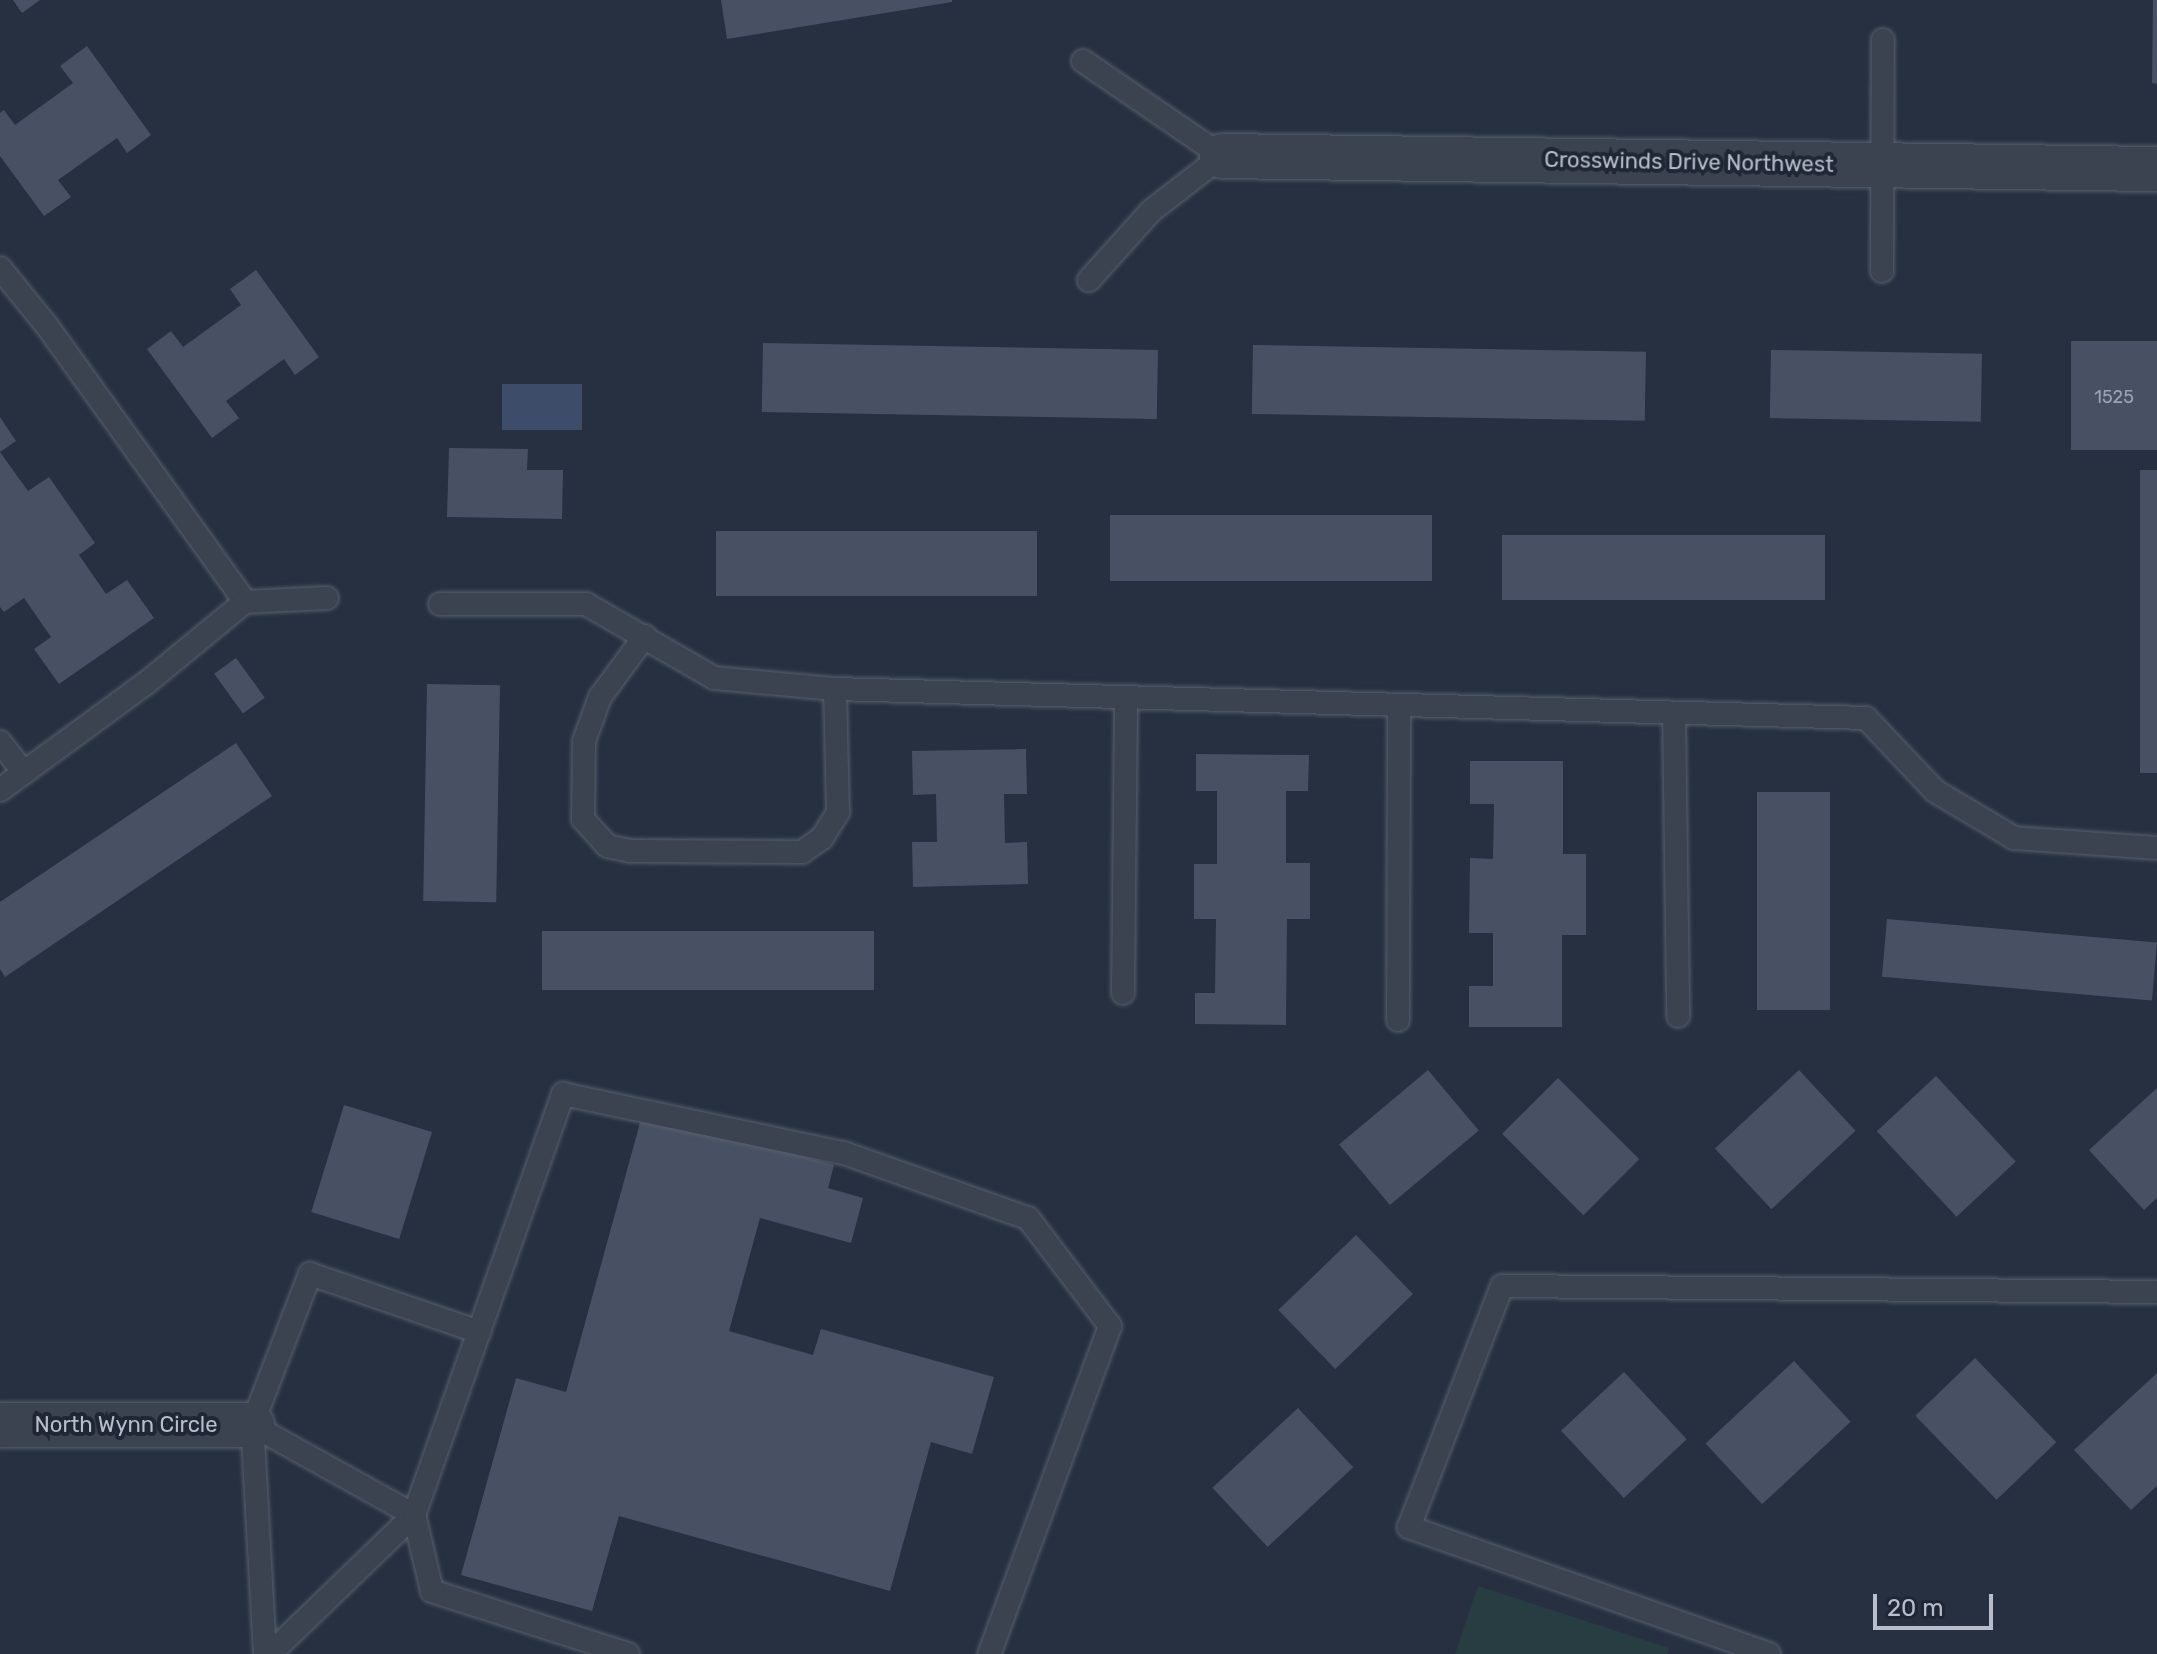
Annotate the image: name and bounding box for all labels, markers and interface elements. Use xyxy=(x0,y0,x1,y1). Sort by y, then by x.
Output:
street label: Crosswinds Drive Northwest xyxy=(1544,146,1834,178)
house number: 1525 xyxy=(2094,386,2134,408)
street label: North Wynn Circle xyxy=(34,1412,218,1438)
scale bar xyxy=(1877,1578,1997,1628)
text: 20 m xyxy=(1887,1594,1944,1622)

